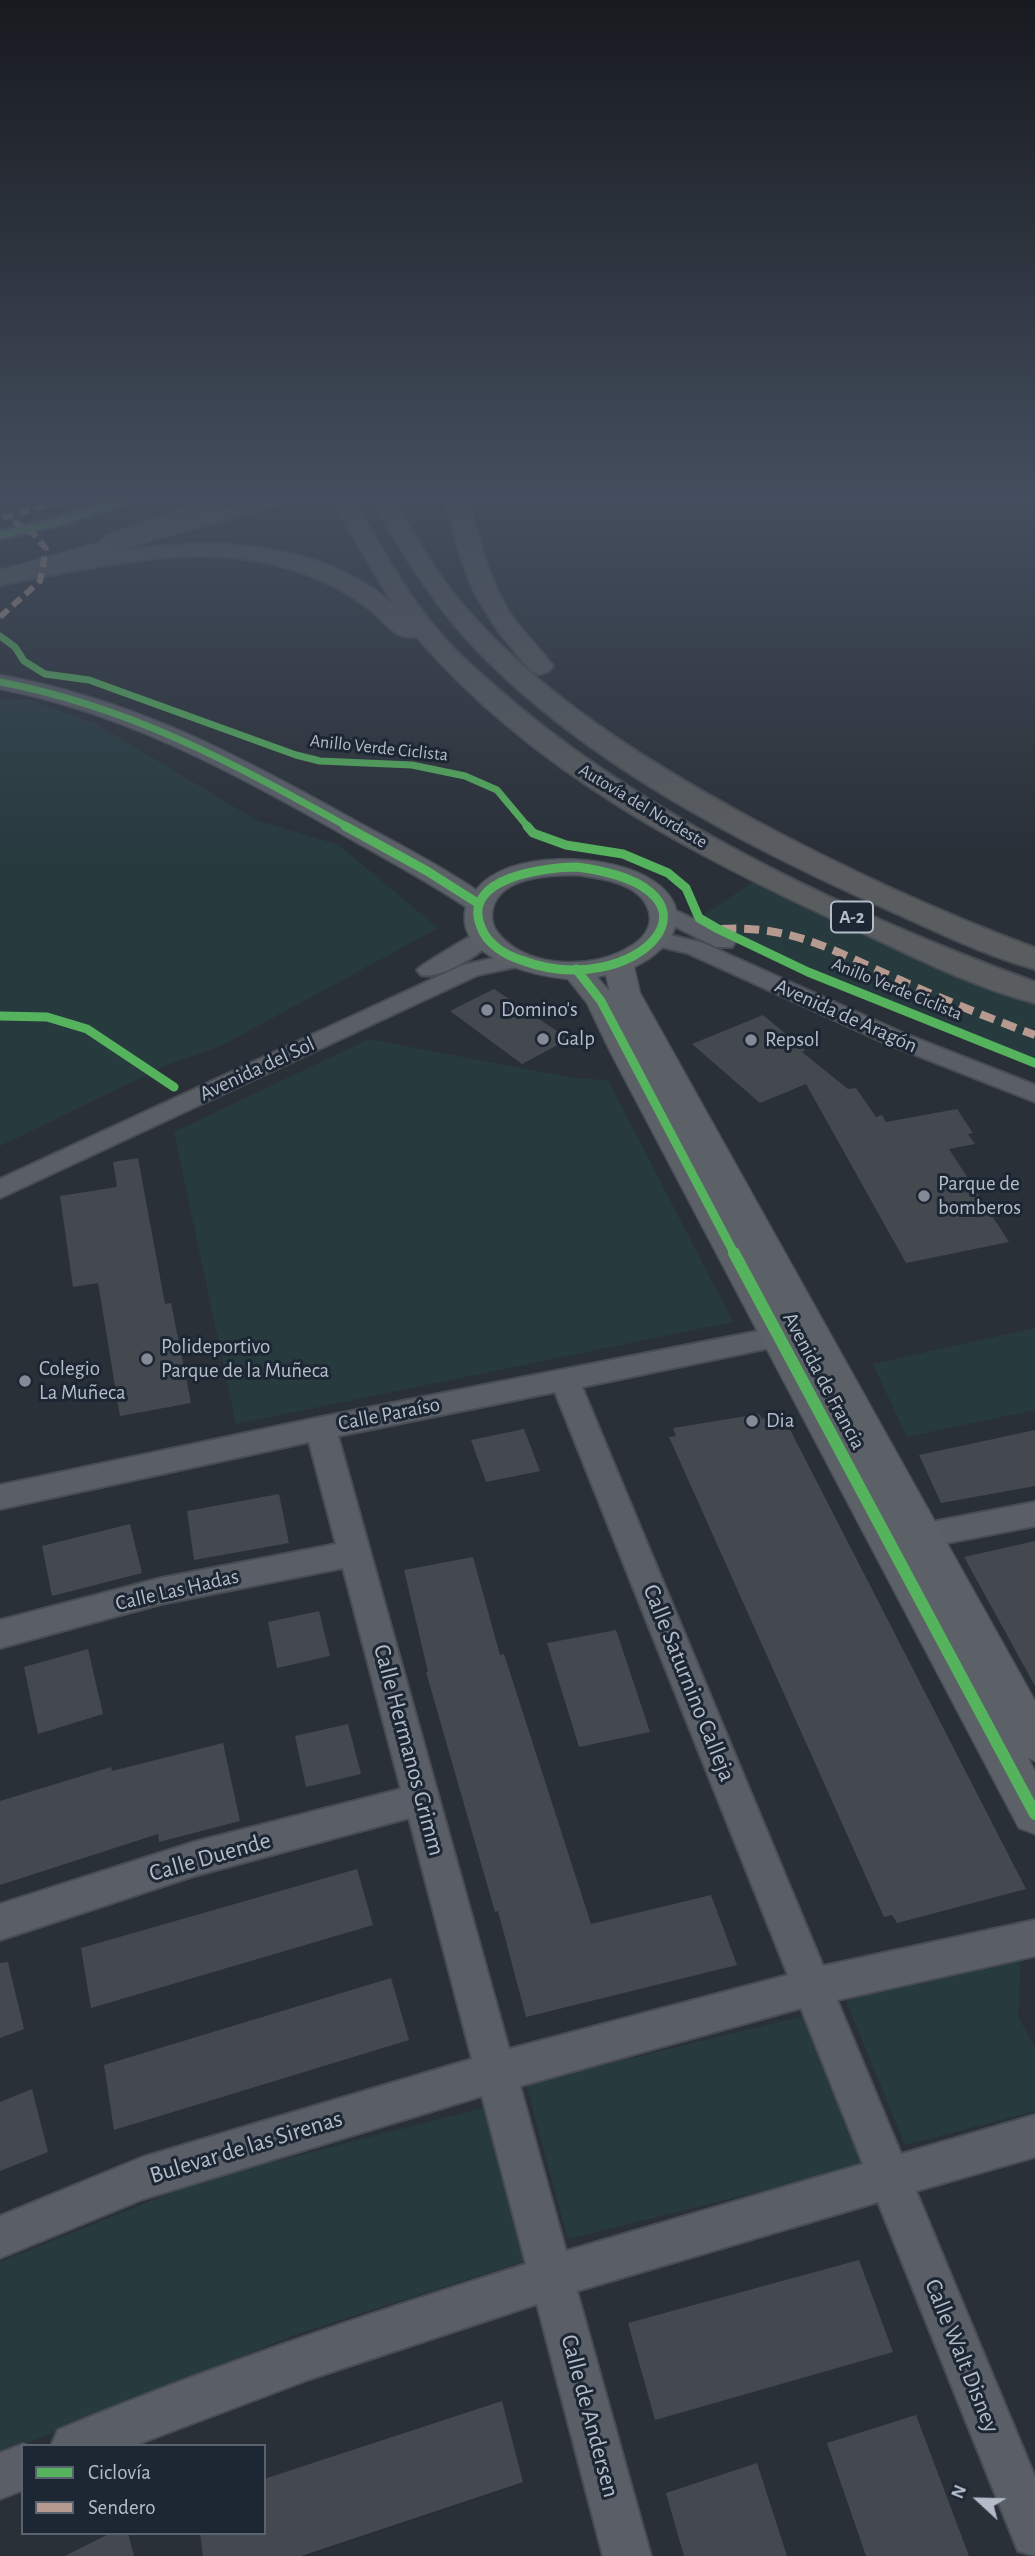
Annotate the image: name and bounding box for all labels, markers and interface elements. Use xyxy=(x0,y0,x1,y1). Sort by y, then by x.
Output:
street label: Anillo Verde Ciclista xyxy=(309,730,449,766)
street label: Autovía del Nordeste xyxy=(575,759,711,853)
road number: A-2 xyxy=(831,902,873,932)
street label: Anillo Verde Ciclista xyxy=(829,953,965,1025)
street label: Avenida de Aragón xyxy=(771,973,921,1059)
place label: Domino's xyxy=(501,997,578,1023)
marker: Domino's xyxy=(479,1002,495,1018)
place label: Galp xyxy=(557,1026,595,1052)
place label: Repsol xyxy=(765,1027,820,1053)
street label: Avenida del Sol xyxy=(195,1031,319,1107)
marker: Galp xyxy=(535,1031,551,1047)
marker: Repsol xyxy=(743,1032,759,1048)
place label: Parque de bomberos xyxy=(938,1171,1021,1221)
marker: Parque de bomberos xyxy=(916,1188,932,1204)
street label: Avenida de Francia xyxy=(777,1308,871,1454)
place label: Polideportivo Parque de la Muñeca xyxy=(161,1334,329,1384)
marker: Polideportivo Parque de la Muñeca xyxy=(139,1351,155,1367)
place label: Colegio La Muñeca xyxy=(39,1356,126,1406)
marker: Colegio La Muñeca xyxy=(17,1373,33,1389)
street label: Calle Paraíso xyxy=(336,1392,442,1436)
place label: Dia xyxy=(766,1408,794,1434)
marker: Dia xyxy=(744,1413,760,1429)
street label: Calle Las Hadas xyxy=(113,1564,241,1616)
street label: Calle Saturnino Calleja xyxy=(636,1580,742,1786)
street label: Calle Hermanos Grimm xyxy=(367,1641,451,1859)
street label: Calle Duende xyxy=(146,1826,274,1888)
street label: Bulevar de las Sirenas xyxy=(146,2104,346,2190)
street label: Calle Walt Disney xyxy=(918,2275,1006,2437)
street label: Calle de Andersen xyxy=(554,2331,626,2501)
legend xyxy=(21,2444,266,2535)
text: Ciclovía xyxy=(88,2462,151,2483)
north arrow xyxy=(944,2465,1014,2535)
text: N xyxy=(948,2482,970,2502)
text: Sendero xyxy=(88,2497,156,2518)

